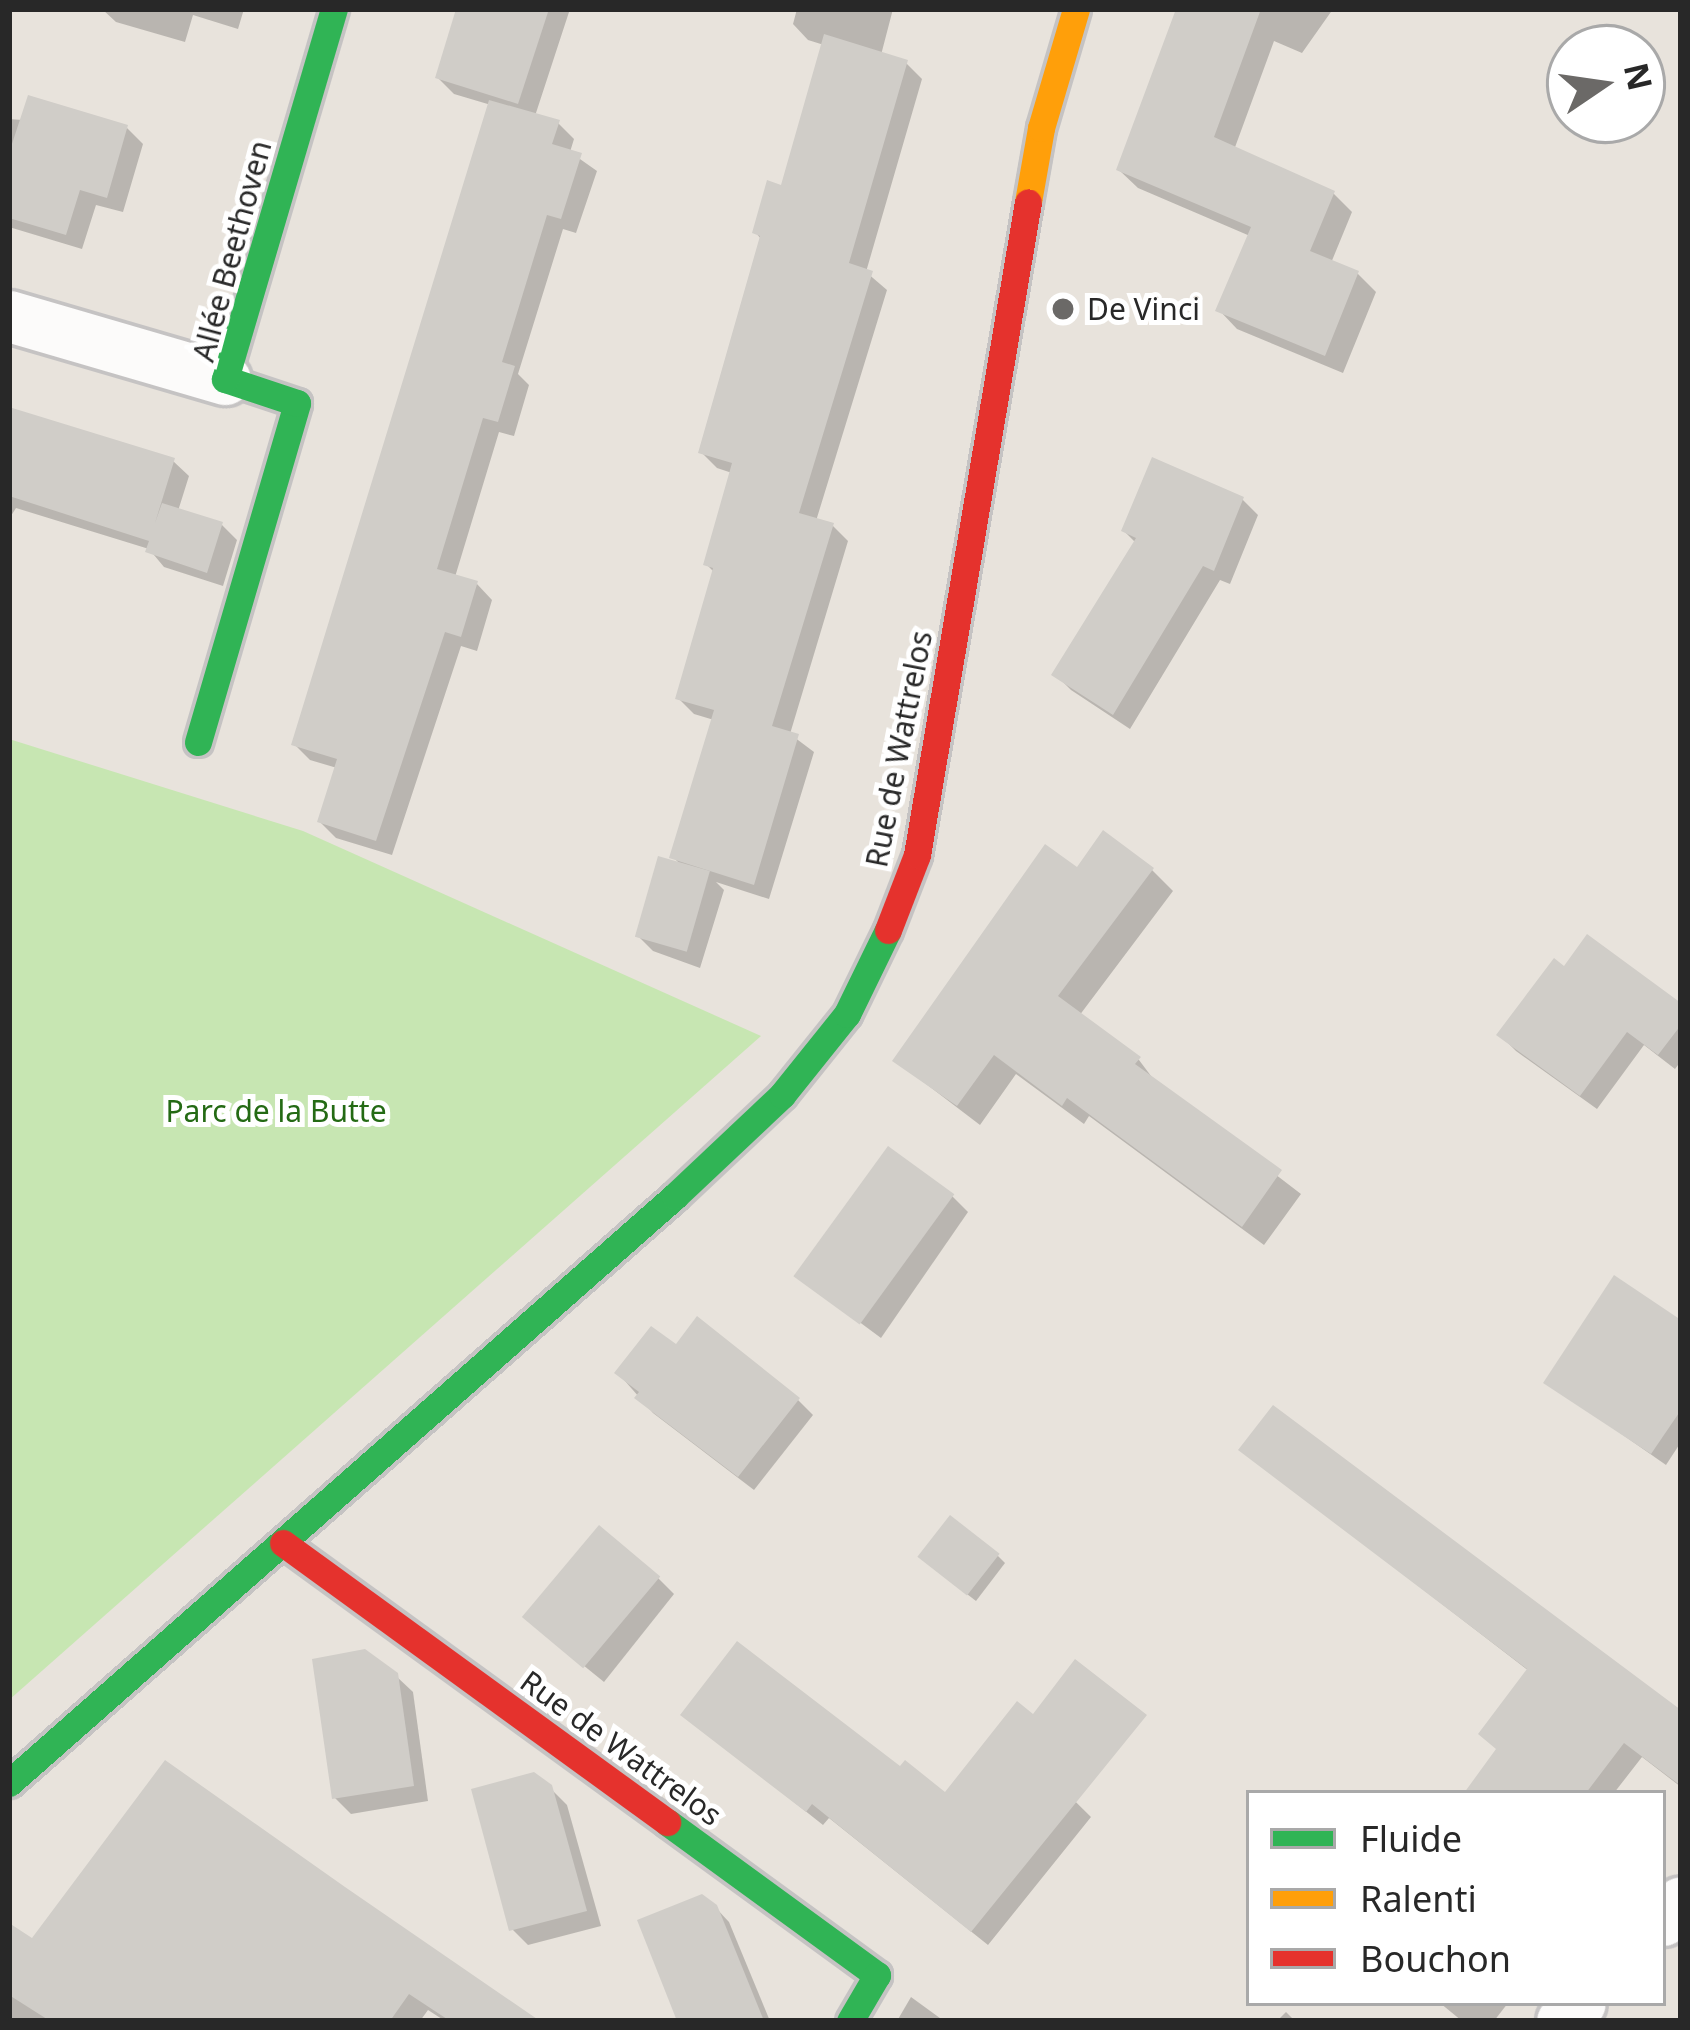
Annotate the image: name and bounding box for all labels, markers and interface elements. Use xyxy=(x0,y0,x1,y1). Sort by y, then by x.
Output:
north arrow xyxy=(1546,24,1666,144)
text: N xyxy=(1614,58,1664,95)
street label: Allée Beethoven xyxy=(185,137,279,365)
place label: De Vinci xyxy=(1087,291,1200,327)
marker: De Vinci xyxy=(1050,296,1076,322)
street label: Rue de Wattrelos xyxy=(858,628,940,870)
park label: Parc de la Butte xyxy=(165,1093,387,1129)
street label: Rue de Wattrelos xyxy=(513,1663,729,1833)
legend xyxy=(1246,1790,1666,2006)
text: Fluide xyxy=(1360,1814,1462,1863)
text: Ralenti xyxy=(1360,1874,1477,1923)
text: Bouchon xyxy=(1360,1934,1511,1983)

